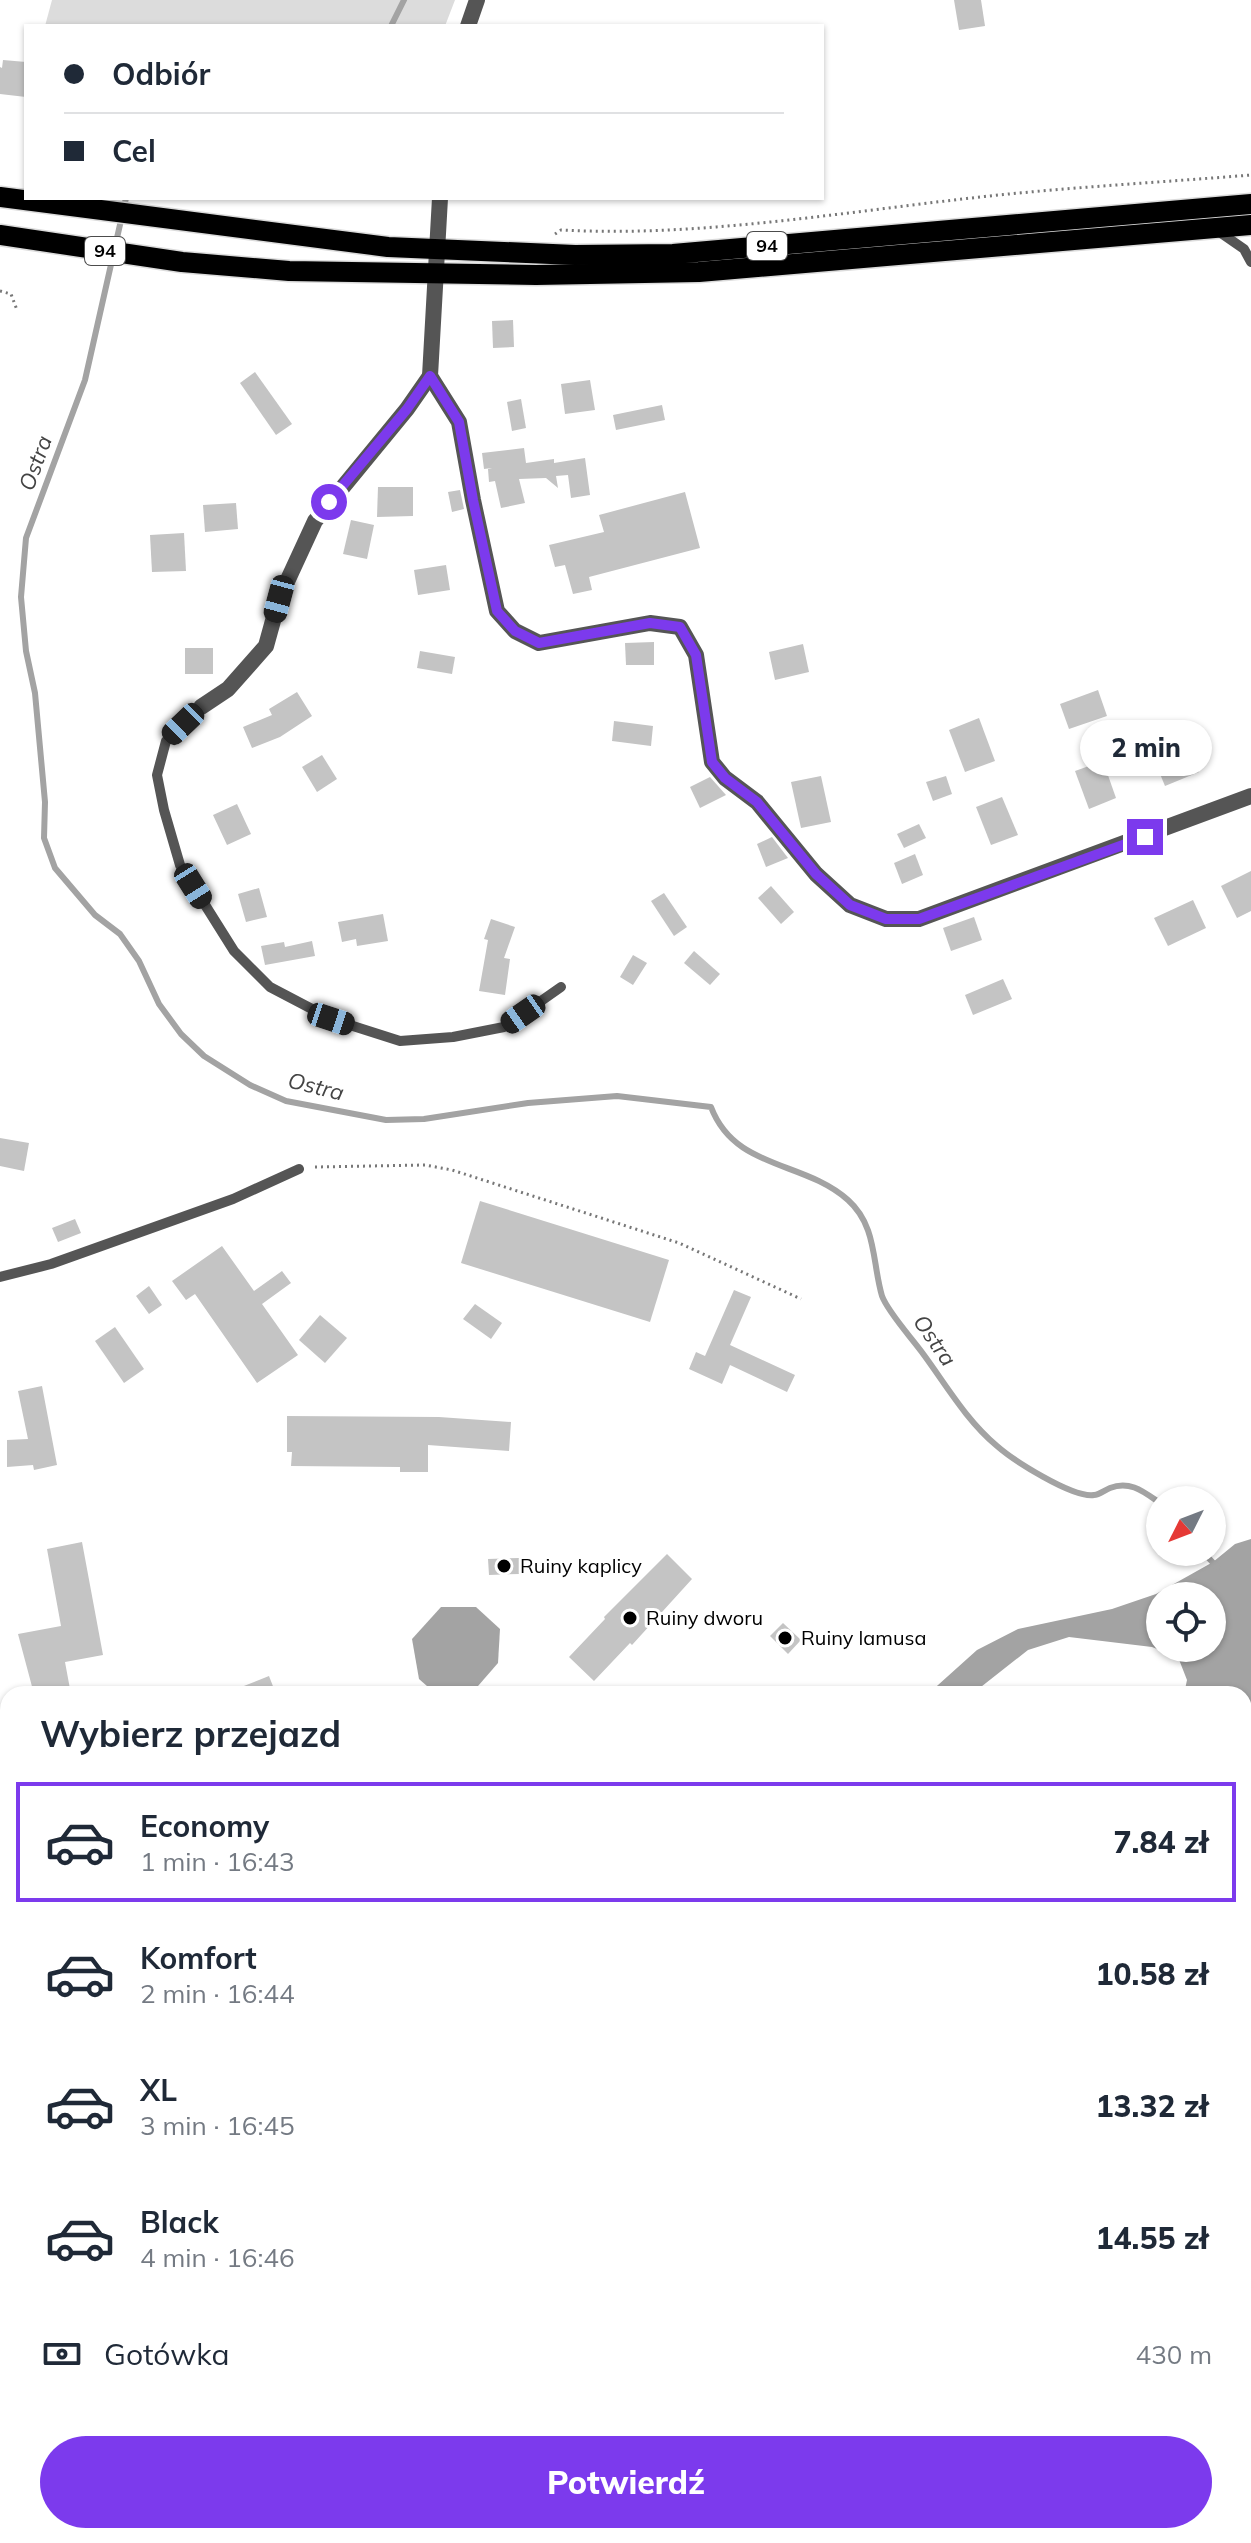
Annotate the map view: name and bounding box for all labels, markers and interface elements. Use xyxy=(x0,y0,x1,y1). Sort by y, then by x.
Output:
text: Odbiór xyxy=(112,55,210,93)
text: Cel xyxy=(112,132,156,170)
road number: 94 xyxy=(747,232,787,260)
road number: 94 xyxy=(85,237,125,265)
water label: Ostra xyxy=(12,432,58,494)
route start xyxy=(311,484,347,520)
car xyxy=(261,573,297,625)
car xyxy=(157,699,209,749)
callout: 2 min xyxy=(1079,721,1211,777)
text: 2 min xyxy=(1111,731,1181,764)
route end xyxy=(1127,819,1163,855)
car xyxy=(170,859,216,913)
car xyxy=(496,990,550,1038)
car xyxy=(304,1000,358,1038)
water label: Ostra xyxy=(285,1066,347,1106)
water label: Ostra xyxy=(907,1309,963,1371)
north arrow xyxy=(1146,1486,1226,1566)
map controls xyxy=(1146,1486,1226,1662)
place label: Ruiny kaplicy xyxy=(520,1553,642,1578)
marker: Ruiny kaplicy xyxy=(495,1557,513,1575)
button: locate xyxy=(1146,1582,1226,1662)
place label: Ruiny dworu xyxy=(646,1605,763,1630)
marker: Ruiny dworu xyxy=(621,1609,639,1627)
place label: Ruiny lamusa xyxy=(801,1625,926,1650)
marker: Ruiny lamusa xyxy=(776,1629,794,1647)
text: Wybierz przejazd xyxy=(40,1711,341,1756)
icon: car xyxy=(44,1806,116,1878)
text: Economy xyxy=(140,1807,269,1845)
text: 7.84 zł xyxy=(1114,1823,1208,1861)
text: 1 min · 16:43 xyxy=(140,1845,295,1878)
icon: car xyxy=(44,1938,116,2010)
text: Komfort xyxy=(140,1939,257,1977)
text: 10.58 zł xyxy=(1096,1955,1208,1993)
text: 2 min · 16:44 xyxy=(140,1977,295,2010)
icon: car xyxy=(44,2070,116,2142)
text: XL xyxy=(140,2071,177,2109)
text: 13.32 zł xyxy=(1096,2087,1208,2125)
text: 3 min · 16:45 xyxy=(140,2109,295,2142)
icon: car xyxy=(44,2202,116,2274)
text: Black xyxy=(140,2203,219,2241)
text: 14.55 zł xyxy=(1096,2219,1208,2257)
text: 4 min · 16:46 xyxy=(140,2241,295,2274)
icon: cash xyxy=(40,2332,84,2376)
text: Gotówka xyxy=(104,2335,230,2373)
text: 430 m xyxy=(1136,2338,1212,2371)
button: Potwierdź xyxy=(40,2436,1212,2528)

